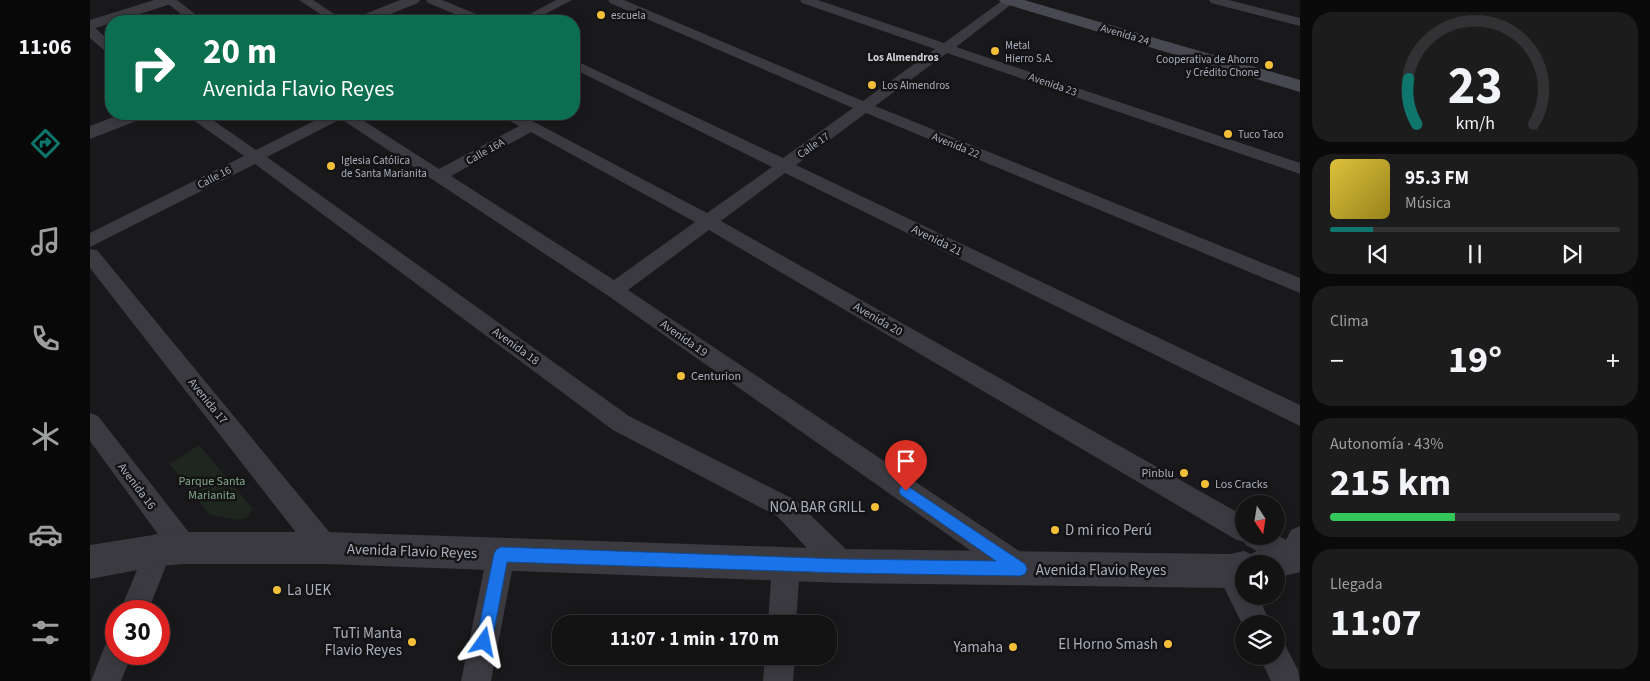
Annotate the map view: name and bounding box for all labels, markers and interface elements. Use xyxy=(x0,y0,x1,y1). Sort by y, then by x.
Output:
place label: escuela xyxy=(611,8,646,23)
marker: escuela xyxy=(595,9,607,21)
street label: Avenida 24 xyxy=(1099,20,1151,49)
text: 20 m xyxy=(203,27,277,77)
text: 11:06 xyxy=(18,31,72,63)
icon: right xyxy=(120,35,185,100)
place label: Metal Hierro S.A. xyxy=(1005,38,1054,66)
marker: Metal Hierro S.A. xyxy=(989,45,1001,57)
district label: Los Almendros xyxy=(867,50,939,65)
text: 23 xyxy=(1448,50,1502,124)
place label: Cooperativa de Ahorro y Crédito Chone xyxy=(1156,52,1260,80)
marker: Cooperativa de Ahorro y Crédito Chone xyxy=(1263,59,1275,71)
street label: Avenida 23 xyxy=(1027,69,1079,100)
text: Avenida Flavio Reyes xyxy=(203,73,394,105)
place label: Los Almendros xyxy=(882,78,950,93)
marker: Los Almendros xyxy=(866,79,878,91)
text: km/h xyxy=(1455,111,1495,136)
icon: directions xyxy=(28,126,63,161)
place label: Tuco Taco xyxy=(1238,127,1284,142)
marker: Tuco Taco xyxy=(1222,128,1234,140)
street label: Calle 17 xyxy=(794,129,832,162)
street label: Avenida 22 xyxy=(930,129,982,162)
street label: Calle 16A xyxy=(463,135,507,168)
place label: Iglesia Católica de Santa Marianita xyxy=(341,153,427,181)
marker: Iglesia Católica de Santa Marianita xyxy=(325,160,337,172)
street label: Calle 16 xyxy=(195,162,234,192)
text: 95.3 FM xyxy=(1405,165,1469,192)
text: Música xyxy=(1405,192,1451,214)
street label: Avenida 21 xyxy=(909,221,965,260)
icon: music xyxy=(28,224,63,259)
icon: previous xyxy=(1364,240,1392,268)
icon: pause xyxy=(1461,240,1489,268)
icon: next xyxy=(1558,240,1586,268)
street label: Avenida 20 xyxy=(850,298,906,340)
text: Clima xyxy=(1330,310,1368,332)
street label: Avenida 19 xyxy=(657,316,711,361)
icon: phone xyxy=(28,321,63,356)
street label: Avenida 18 xyxy=(489,324,543,369)
text: 19° xyxy=(1448,333,1502,387)
text: − xyxy=(1330,341,1344,381)
text: + xyxy=(1606,341,1620,381)
place label: Centurion xyxy=(691,368,741,385)
marker: Centurion xyxy=(675,370,687,382)
street label: Avenida 17 xyxy=(184,375,231,428)
icon: climate xyxy=(28,419,63,454)
text: Autonomía · 43% xyxy=(1330,433,1443,455)
pin xyxy=(885,440,927,491)
icon: arrive xyxy=(892,447,920,475)
text: 215 km xyxy=(1330,456,1451,510)
street label: Avenida 16 xyxy=(113,459,160,513)
place label: Pinblu xyxy=(1141,465,1174,482)
marker: Pinblu xyxy=(1178,467,1190,479)
park label: Parque Santa Marianita xyxy=(179,473,245,504)
place label: Los Cracks xyxy=(1215,476,1268,493)
marker: Los Cracks xyxy=(1199,478,1211,490)
north arrow xyxy=(1235,495,1285,545)
map controls xyxy=(1235,495,1285,665)
place label: NOA BAR GRILL xyxy=(770,497,865,518)
marker: NOA BAR GRILL xyxy=(869,501,881,513)
icon: car xyxy=(28,517,63,552)
place label: D mi rico Perú xyxy=(1065,520,1152,541)
marker: D mi rico Perú xyxy=(1049,524,1061,536)
street label: Avenida Flavio Reyes xyxy=(346,539,478,564)
button: sound xyxy=(1235,555,1285,605)
street label: Avenida Flavio Reyes xyxy=(1036,560,1166,581)
text: Llegada xyxy=(1330,573,1382,595)
place label: La UEK xyxy=(287,580,331,601)
marker: La UEK xyxy=(271,584,283,596)
text: 11:07 xyxy=(1330,596,1422,650)
speed limit sign: 30 xyxy=(105,600,170,665)
icon: filters xyxy=(28,615,63,650)
position arrow xyxy=(457,615,509,667)
button: layers xyxy=(1235,615,1285,665)
place label: TuTi Manta Flavio Reyes xyxy=(325,623,402,661)
text: 11:07 · 1 min · 170 m xyxy=(610,626,779,653)
place label: El Horno Smash xyxy=(1058,634,1158,655)
marker: TuTi Manta Flavio Reyes xyxy=(406,636,418,648)
place label: Yamaha xyxy=(953,637,1003,658)
marker: El Horno Smash xyxy=(1162,638,1174,650)
marker: Yamaha xyxy=(1007,641,1019,653)

